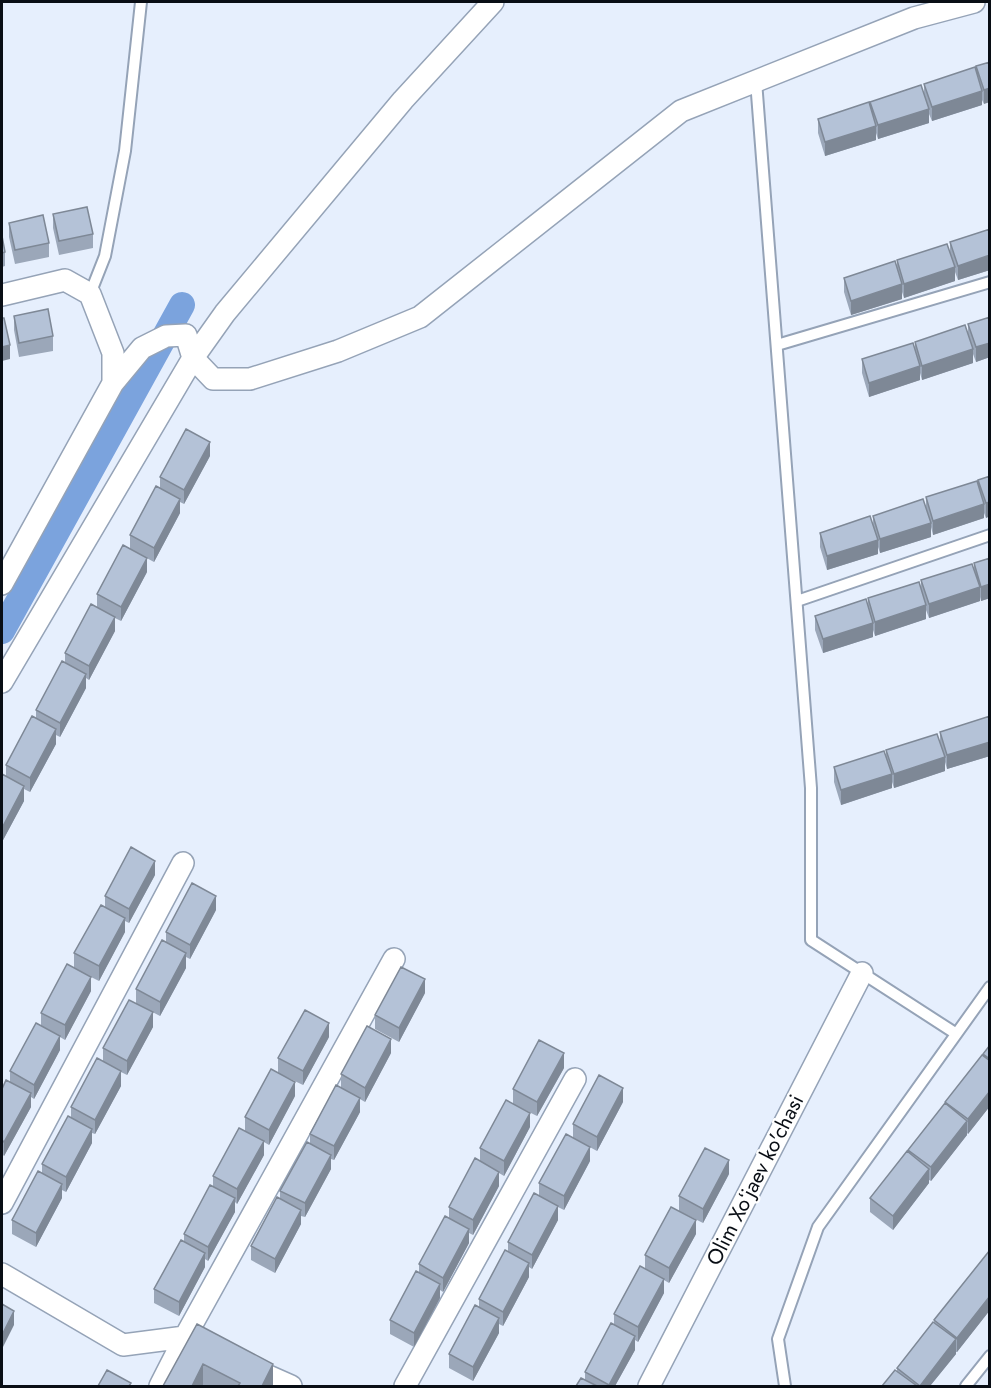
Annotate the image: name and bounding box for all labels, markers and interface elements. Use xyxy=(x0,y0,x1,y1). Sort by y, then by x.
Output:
street label: Olim Xoʻjaev ko'chasi xyxy=(699,1089,811,1271)

